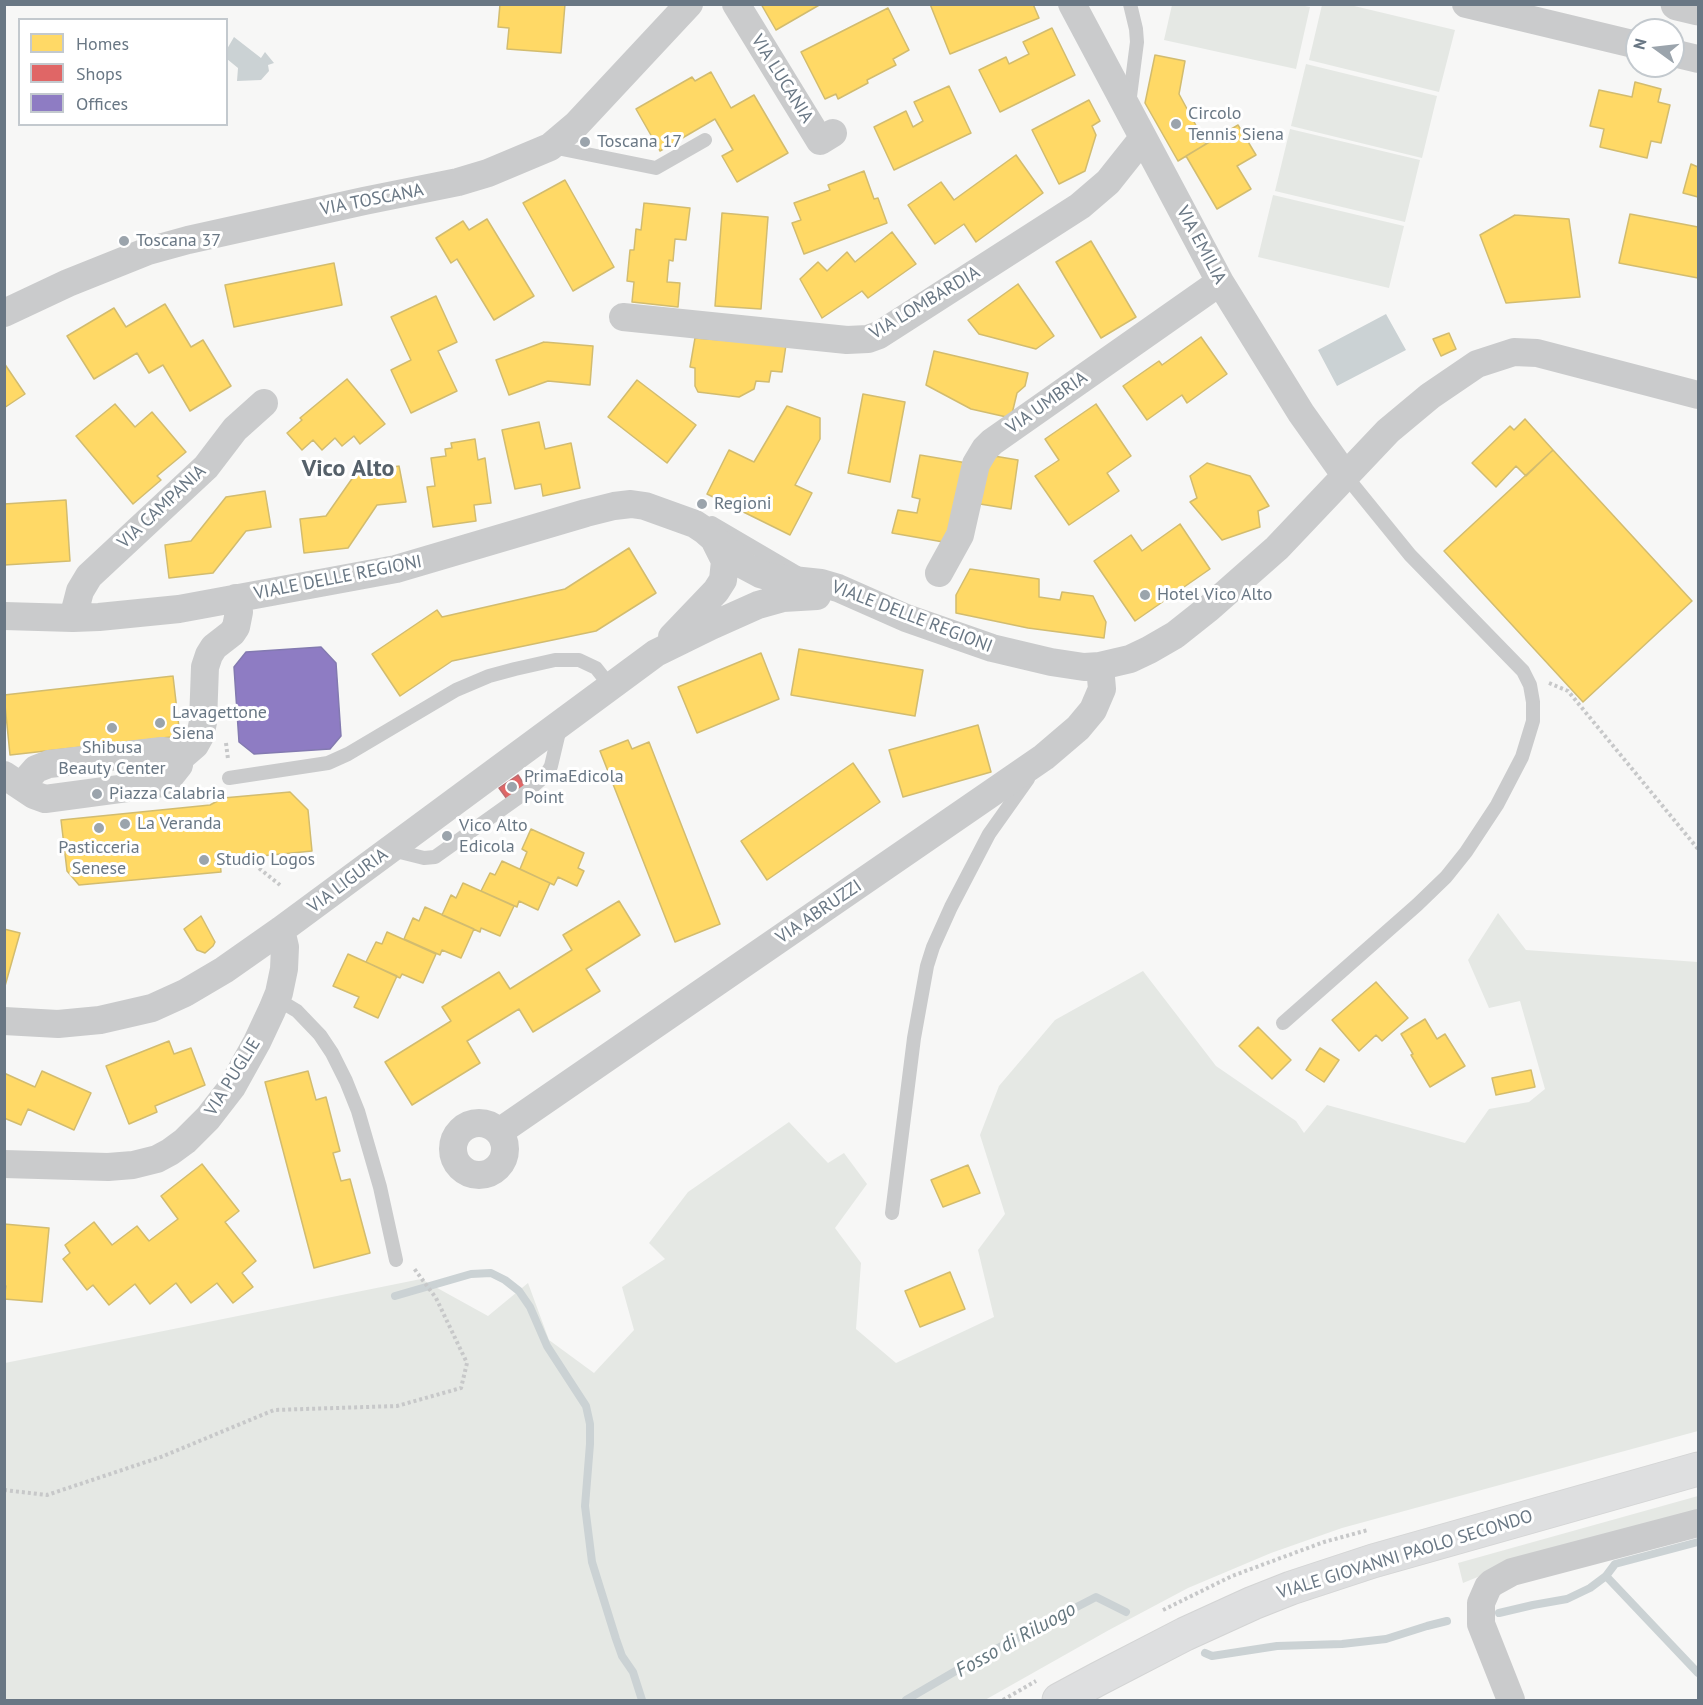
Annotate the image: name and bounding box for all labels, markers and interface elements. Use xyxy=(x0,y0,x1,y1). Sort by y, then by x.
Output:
legend xyxy=(18,18,228,126)
north arrow xyxy=(1625,18,1685,78)
street label: VIA LUCANIA xyxy=(746,31,818,127)
text: Homes xyxy=(76,32,129,55)
text: N xyxy=(1629,36,1651,52)
text: Shops xyxy=(76,62,122,85)
text: Offices xyxy=(76,92,128,115)
place label: Circolo Tennis Siena xyxy=(1188,103,1284,146)
marker: Circolo Tennis Siena xyxy=(1169,117,1183,131)
place label: Toscana 17 xyxy=(597,131,682,153)
marker: Toscana 17 xyxy=(578,135,592,149)
street label: VIA TOSCANA xyxy=(319,179,425,221)
street label: VIA EMILIA xyxy=(1172,202,1230,288)
place label: Toscana 37 xyxy=(136,230,221,252)
marker: Toscana 37 xyxy=(117,234,131,248)
street label: VIA LOMBARDIA xyxy=(866,262,984,344)
street label: VIA UMBRIA xyxy=(1002,367,1092,439)
district label: Vico Alto xyxy=(302,455,394,483)
street label: VIA CAMPANIA xyxy=(113,461,211,553)
place label: Regioni xyxy=(714,493,772,515)
marker: Regioni xyxy=(695,497,709,511)
street label: VIALE DELLE REGIONI xyxy=(252,551,424,605)
street label: VIALE DELLE REGIONI xyxy=(829,576,995,658)
place label: Hotel Vico Alto xyxy=(1157,584,1272,606)
marker: Hotel Vico Alto xyxy=(1138,588,1152,602)
place label: Lavagettone Siena xyxy=(172,702,267,744)
marker: Lavagettone Siena xyxy=(153,716,167,730)
marker: Shibusa Beauty Center xyxy=(105,721,119,735)
place label: Shibusa Beauty Center xyxy=(58,737,166,780)
place label: PrimaEdicola Point xyxy=(524,766,624,808)
marker: PrimaEdicola Point xyxy=(505,780,519,794)
place label: Piazza Calabria xyxy=(109,783,225,805)
marker: Piazza Calabria xyxy=(90,787,104,801)
place label: La Veranda xyxy=(137,813,222,835)
place label: Vico Alto Edicola xyxy=(459,815,528,858)
marker: La Veranda xyxy=(118,817,132,831)
marker: Pasticceria Senese xyxy=(92,821,106,835)
marker: Vico Alto Edicola xyxy=(440,829,454,843)
place label: Pasticceria Senese xyxy=(58,837,140,880)
street label: VIA LIGURIA xyxy=(304,844,392,918)
place label: Studio Logos xyxy=(216,849,315,871)
marker: Studio Logos xyxy=(197,853,211,867)
street label: VIA ABRUZZI xyxy=(772,875,866,949)
street label: VIA PUGLIE xyxy=(201,1034,265,1120)
street label: VIALE GIOVANNI PAOLO SECONDO xyxy=(1275,1506,1535,1604)
water label: Fosso di Riluogo xyxy=(952,1597,1080,1683)

